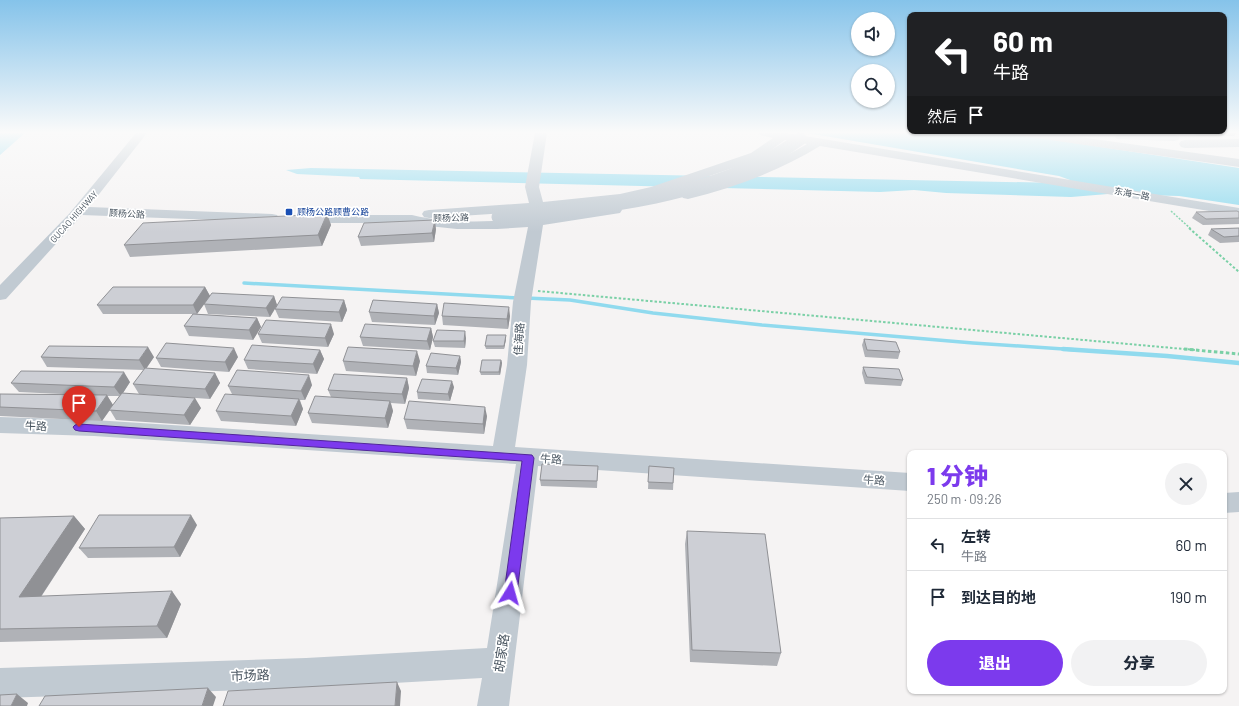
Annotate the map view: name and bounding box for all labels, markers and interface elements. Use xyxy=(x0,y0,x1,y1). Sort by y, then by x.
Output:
map controls xyxy=(851,12,895,108)
button: sound xyxy=(851,12,895,56)
text: 60 m xyxy=(993,24,1053,58)
icon: left xyxy=(927,28,979,80)
text: 牛路 xyxy=(993,61,1029,83)
button: search xyxy=(851,64,895,108)
icon: arrive xyxy=(965,104,987,126)
text: 然后 xyxy=(927,107,957,125)
street label: 东海一路 xyxy=(1113,185,1151,202)
street label: GUCAO HIGHWAY xyxy=(47,188,100,245)
place label: 顾杨公路顾曹公路 xyxy=(297,206,369,217)
street label: 顾杨公路 xyxy=(109,207,145,220)
marker: 顾杨公路顾曹公路 xyxy=(284,207,294,217)
street label: 顾杨公路 xyxy=(433,212,469,223)
street label: 佳海路 xyxy=(511,322,526,356)
pin xyxy=(62,386,96,427)
icon: arrive xyxy=(68,392,90,414)
street label: 牛路 xyxy=(25,419,47,432)
street label: 牛路 xyxy=(540,451,562,466)
text: 1 分钟 xyxy=(927,461,988,490)
button: close xyxy=(1165,463,1207,505)
street label: 牛路 xyxy=(863,472,885,487)
text: 250 m · 09:26 xyxy=(927,491,1001,507)
text: 左转 xyxy=(961,527,991,545)
icon: left xyxy=(927,534,949,556)
text: 60 m xyxy=(1175,536,1207,554)
text: 牛路 xyxy=(961,548,987,564)
position arrow xyxy=(489,572,531,614)
icon: arrive xyxy=(927,586,949,608)
text: 到达目的地 xyxy=(961,588,1036,606)
text: 190 m xyxy=(1170,588,1207,606)
street label: 胡家路 xyxy=(490,632,512,674)
button: 退出 xyxy=(927,640,1063,686)
button: 分享 xyxy=(1071,640,1207,686)
street label: 市场路 xyxy=(230,666,270,684)

